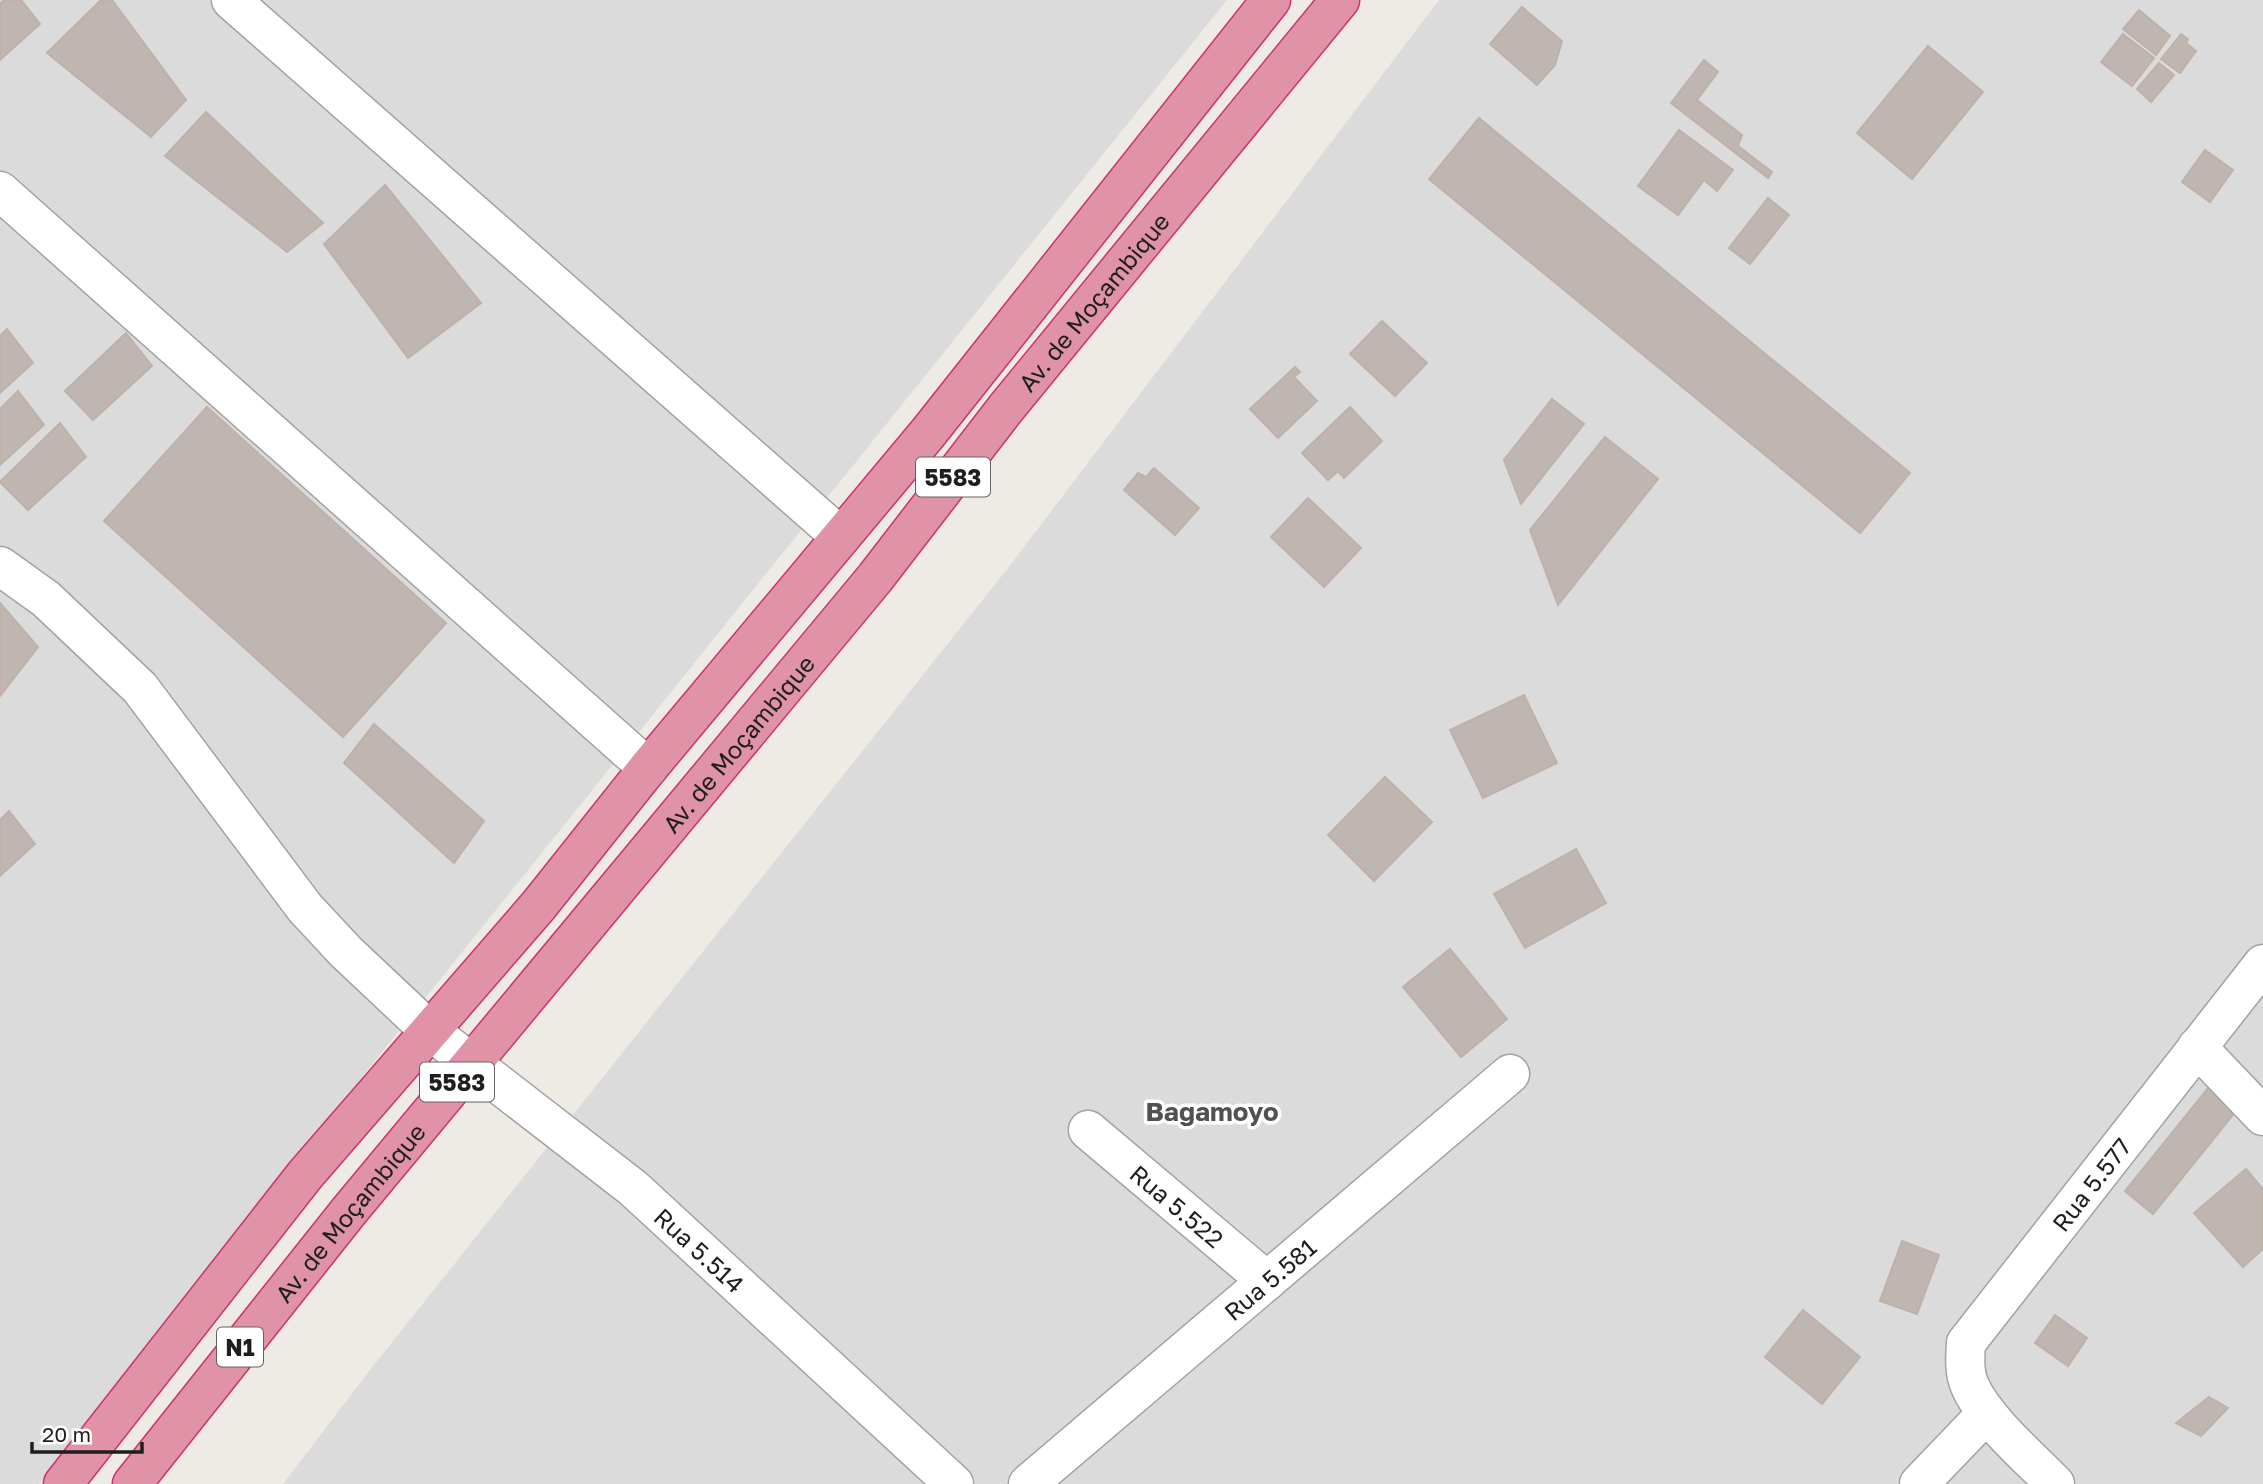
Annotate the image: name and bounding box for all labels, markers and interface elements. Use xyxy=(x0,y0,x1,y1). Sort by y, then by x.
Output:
street label: Av. de Moçambique xyxy=(1012,206,1175,397)
road number: 5583 xyxy=(916,457,990,496)
street label: Av. de Moçambique xyxy=(656,649,820,838)
road number: 5583 xyxy=(420,1063,494,1102)
district label: Bagamoyo xyxy=(1146,1096,1279,1127)
street label: Av. de Moçambique xyxy=(268,1117,431,1307)
street label: Rua 5.577 xyxy=(2045,1132,2136,1236)
street label: Rua 5.522 xyxy=(1125,1158,1230,1253)
street label: Rua 5.514 xyxy=(649,1201,751,1298)
street label: Rua 5.581 xyxy=(1218,1232,1321,1326)
road number: N1 xyxy=(217,1328,263,1366)
scale bar xyxy=(32,1410,142,1454)
text: 20 m xyxy=(42,1421,91,1447)

